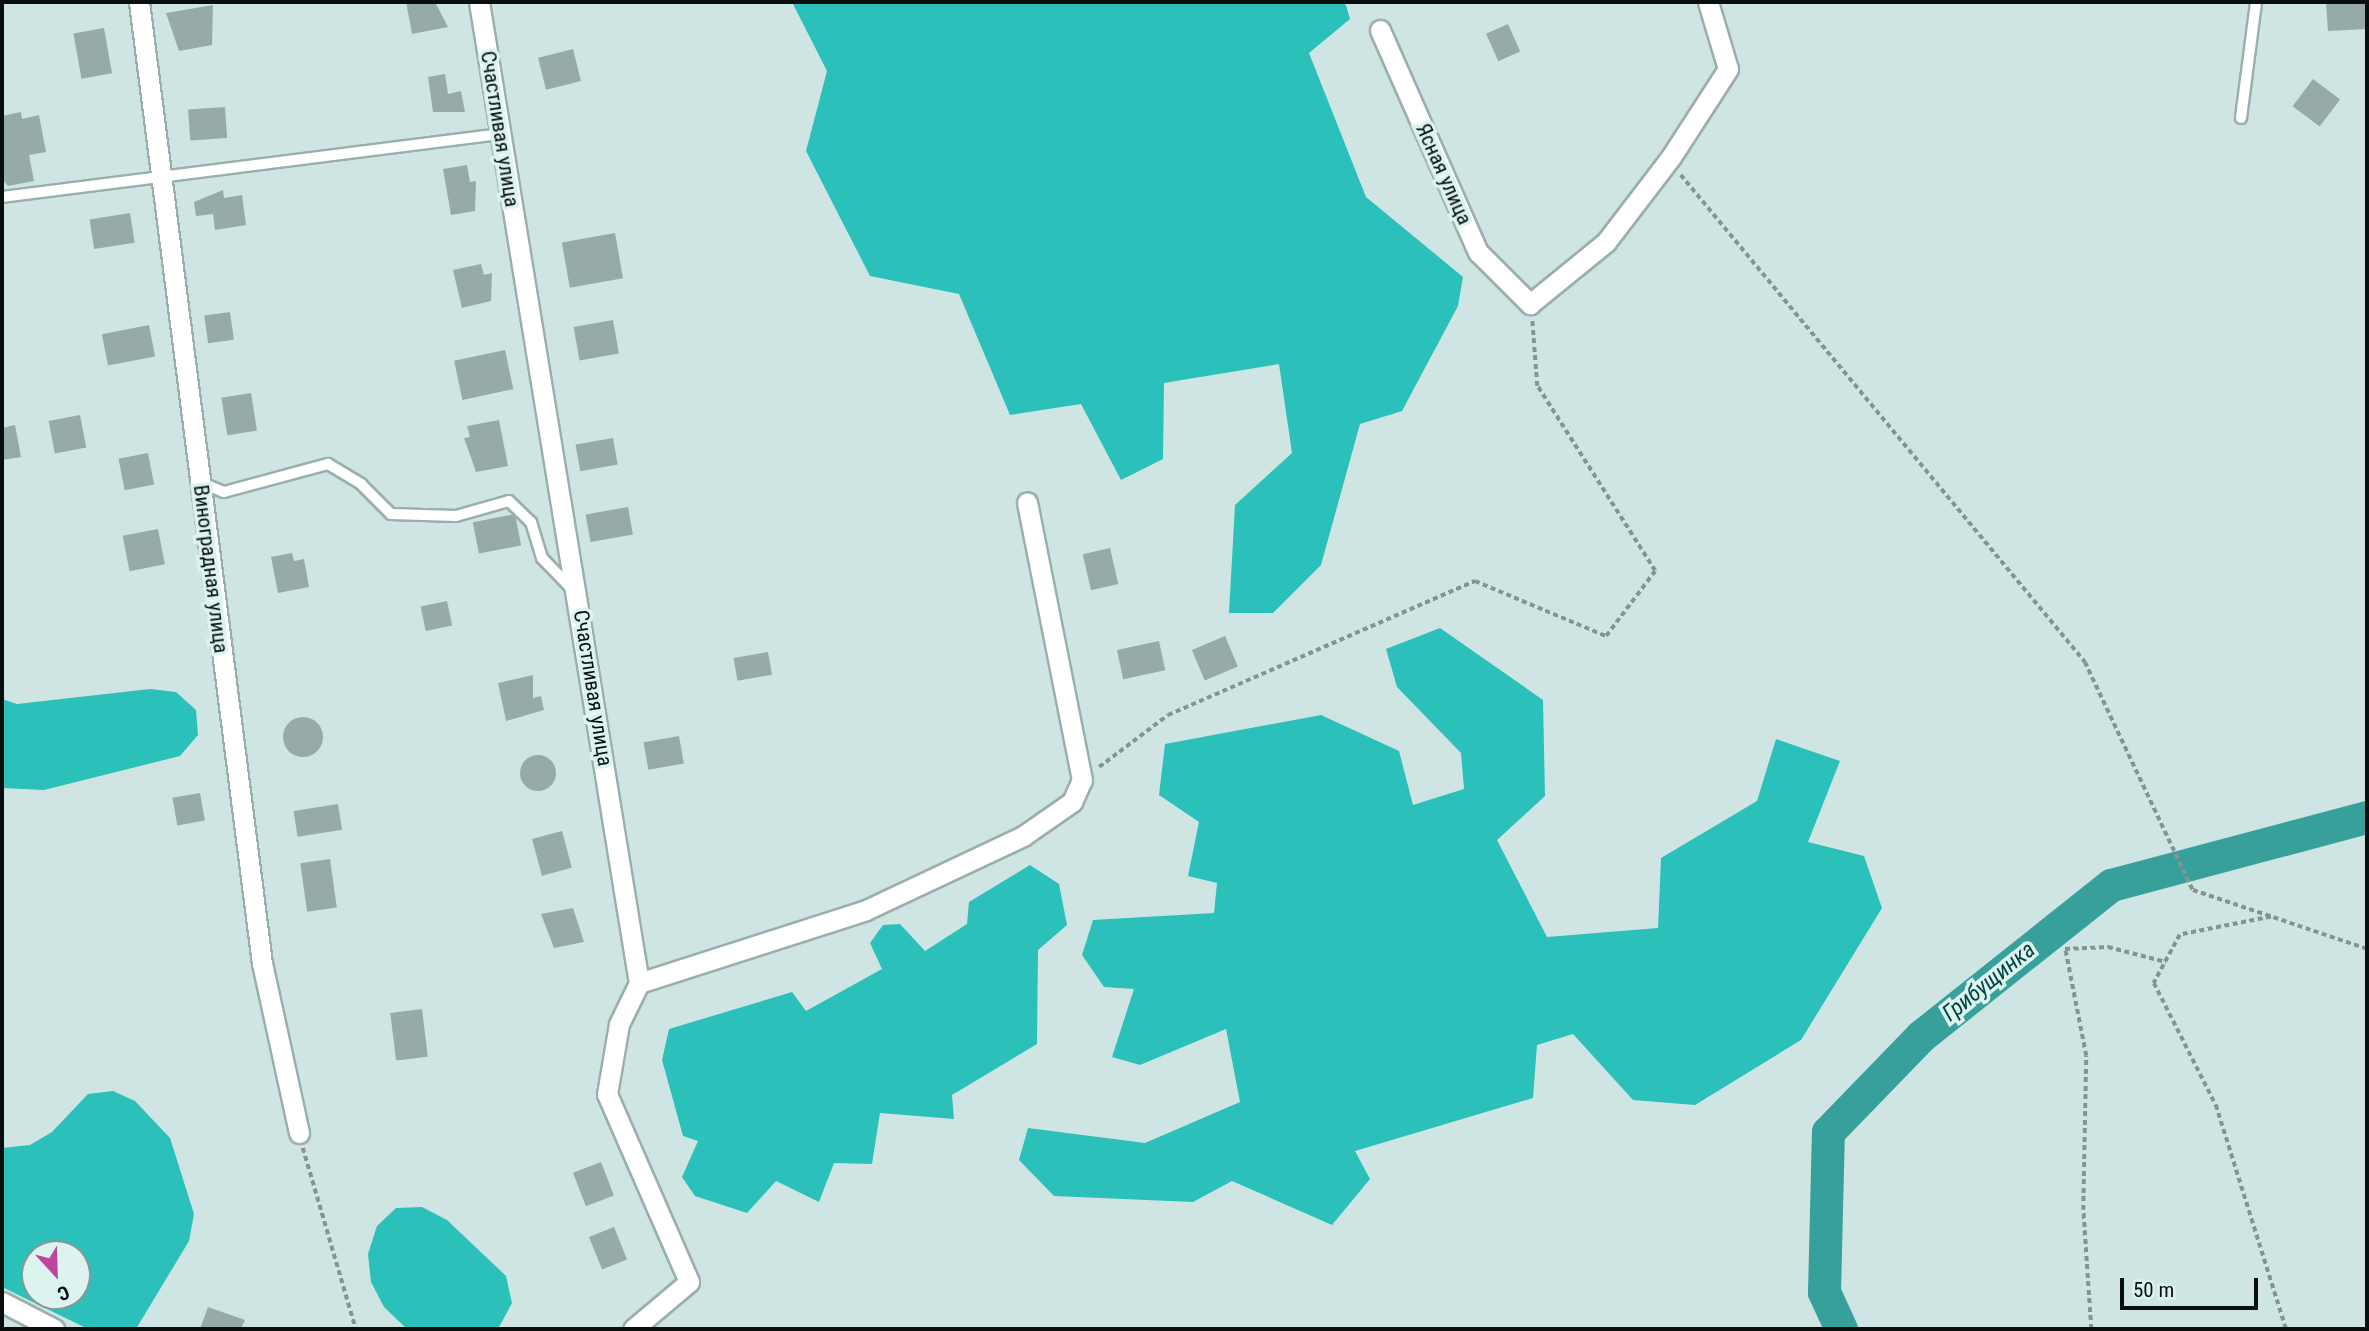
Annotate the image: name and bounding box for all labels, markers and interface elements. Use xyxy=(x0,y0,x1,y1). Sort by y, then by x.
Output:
street label: Счастливая улица xyxy=(475,49,525,209)
street label: Ясная улица xyxy=(1411,120,1477,228)
street label: Виноградная улица xyxy=(188,483,234,655)
street label: Счастливая улица xyxy=(568,608,618,768)
water label: Грибущинка xyxy=(1937,936,2041,1028)
north arrow xyxy=(21,1240,91,1310)
scale bar xyxy=(2124,1264,2262,1308)
text: 50 m xyxy=(2133,1278,2174,1302)
text: С xyxy=(54,1280,73,1306)

